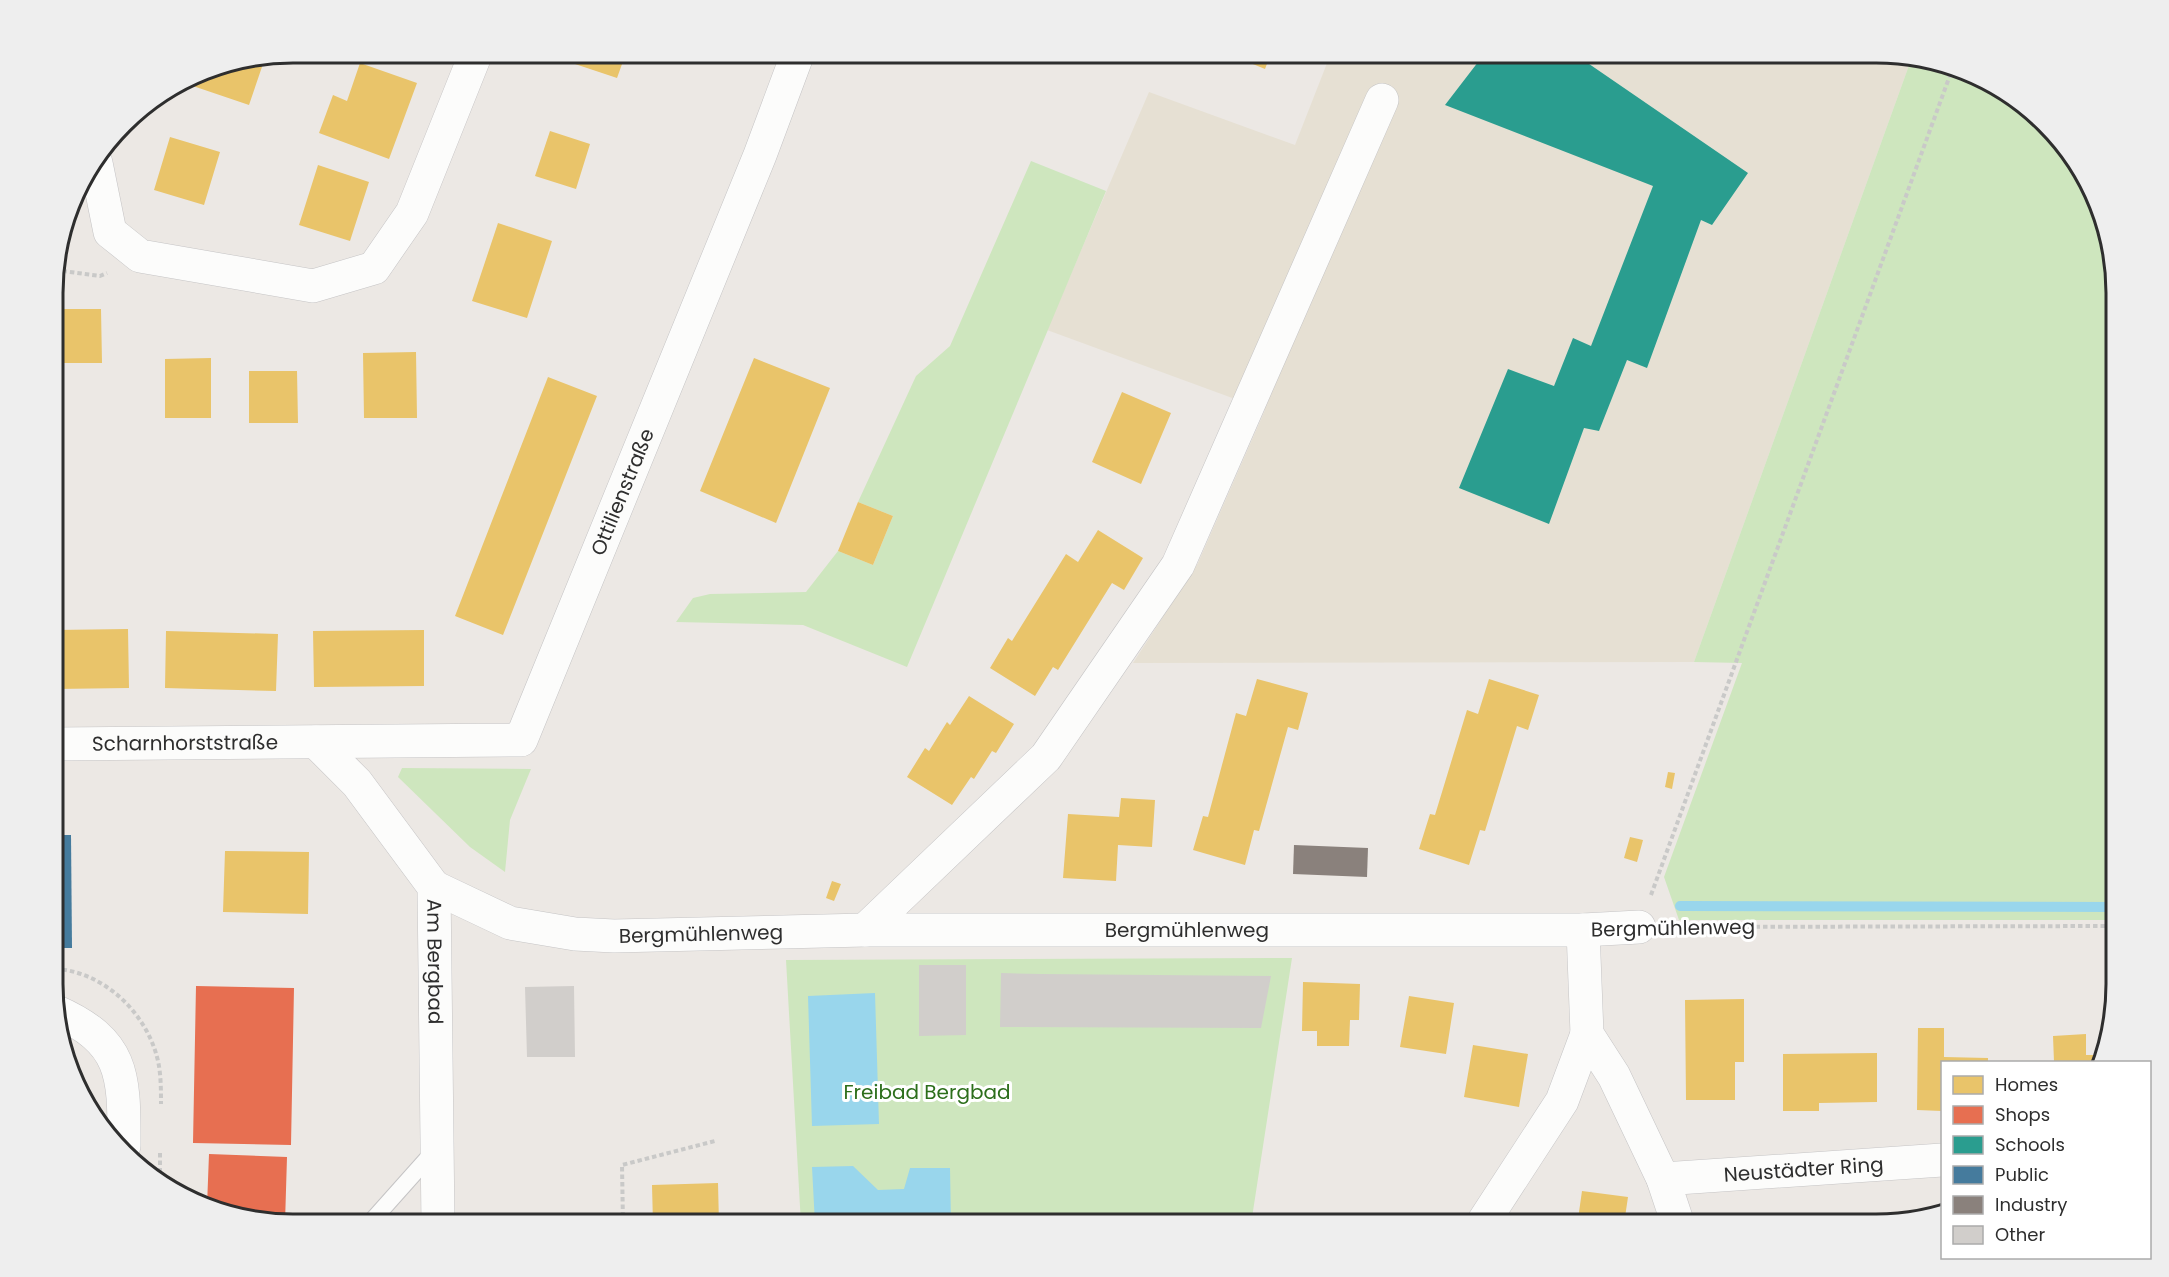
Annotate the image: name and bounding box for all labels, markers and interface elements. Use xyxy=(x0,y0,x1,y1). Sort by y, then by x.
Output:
street label: Ottilienstraße xyxy=(584,424,661,560)
street label: Scharnhorststraße xyxy=(92,728,278,758)
street label: Am Bergbad xyxy=(420,899,450,1025)
street label: Bergmühlenweg xyxy=(1591,913,1755,943)
street label: Bergmühlenweg xyxy=(1105,916,1269,944)
street label: Bergmühlenweg xyxy=(618,918,783,950)
legend xyxy=(1941,1061,2151,1259)
text: Homes xyxy=(1995,1072,2058,1097)
park label: Freibad Bergbad xyxy=(844,1078,1010,1106)
text: Shops xyxy=(1995,1102,2050,1127)
text: Schools xyxy=(1995,1132,2065,1157)
street label: Neustädter Ring xyxy=(1723,1150,1884,1189)
text: Public xyxy=(1995,1162,2049,1187)
text: Industry xyxy=(1995,1192,2067,1217)
text: Other xyxy=(1995,1222,2045,1247)

